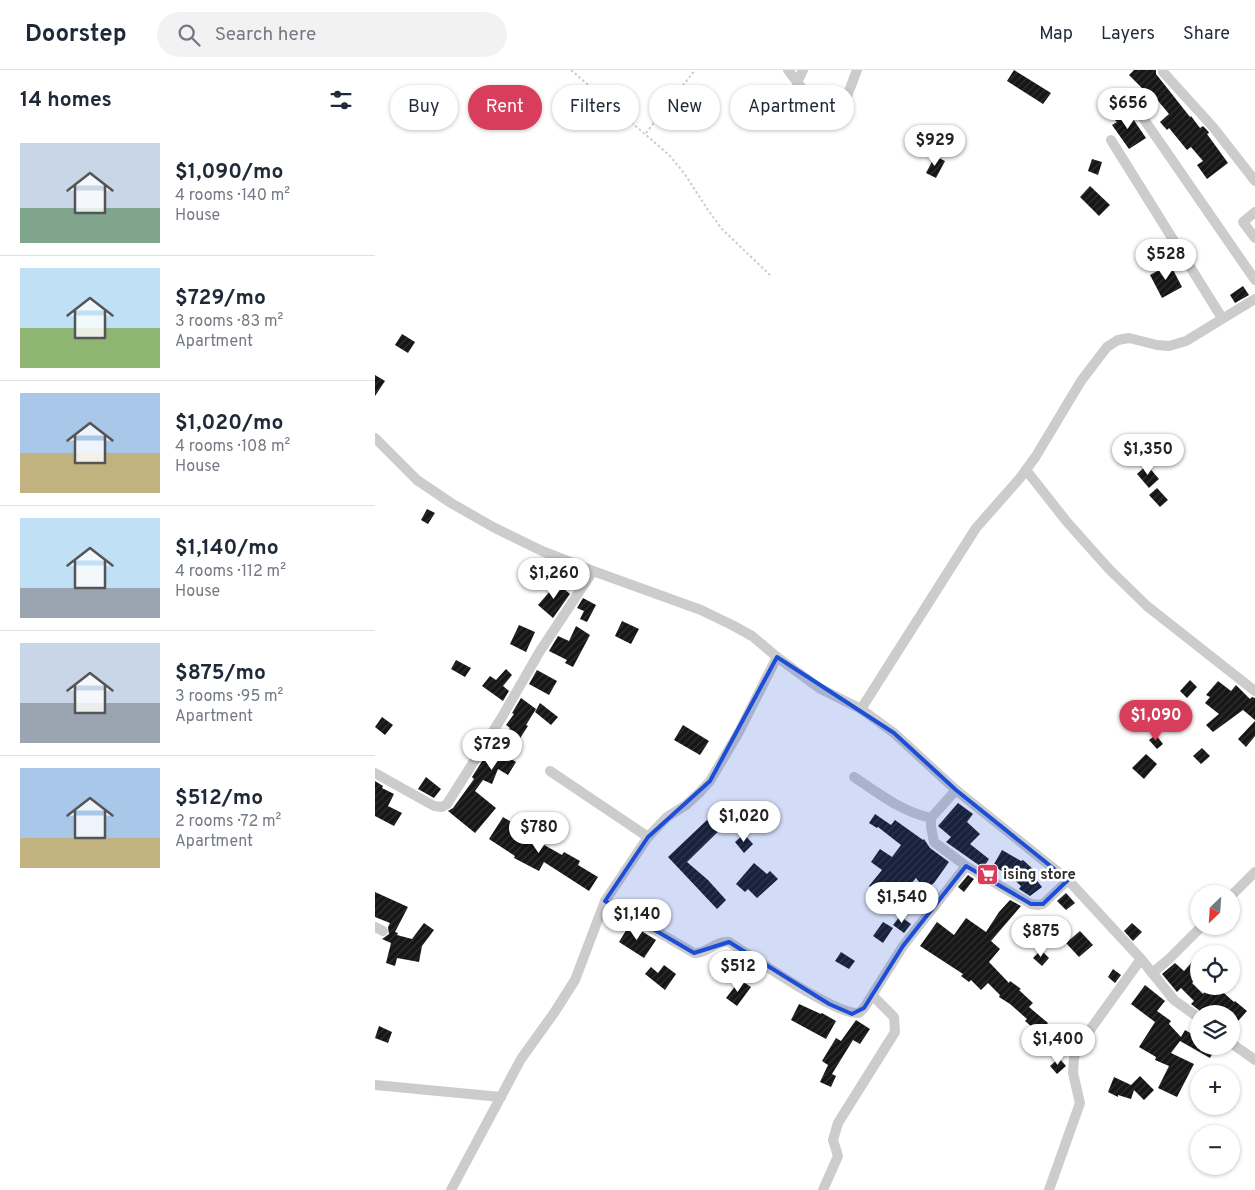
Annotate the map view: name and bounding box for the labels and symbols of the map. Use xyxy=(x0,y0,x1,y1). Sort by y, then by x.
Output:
pin: $656 xyxy=(1098,88,1158,130)
pin: $929 xyxy=(905,124,965,167)
pin: $528 xyxy=(1136,238,1196,281)
pin: $1,350 xyxy=(1107,434,1189,476)
pin: $1,260 xyxy=(513,558,595,600)
pin: $1,090 xyxy=(1115,700,1197,742)
pin: $729 xyxy=(462,728,522,771)
pin: $1,020 xyxy=(703,800,785,843)
pin: $780 xyxy=(509,812,569,854)
supermarket icon: ising store xyxy=(975,862,999,886)
place label: ising store xyxy=(1003,866,1076,885)
pin: $1,540 xyxy=(861,882,943,924)
north arrow xyxy=(1190,885,1240,935)
pin: $1,140 xyxy=(596,898,678,941)
pin: $875 xyxy=(1011,916,1071,958)
pin: $512 xyxy=(708,950,768,993)
pin: $1,400 xyxy=(1017,1024,1099,1066)

